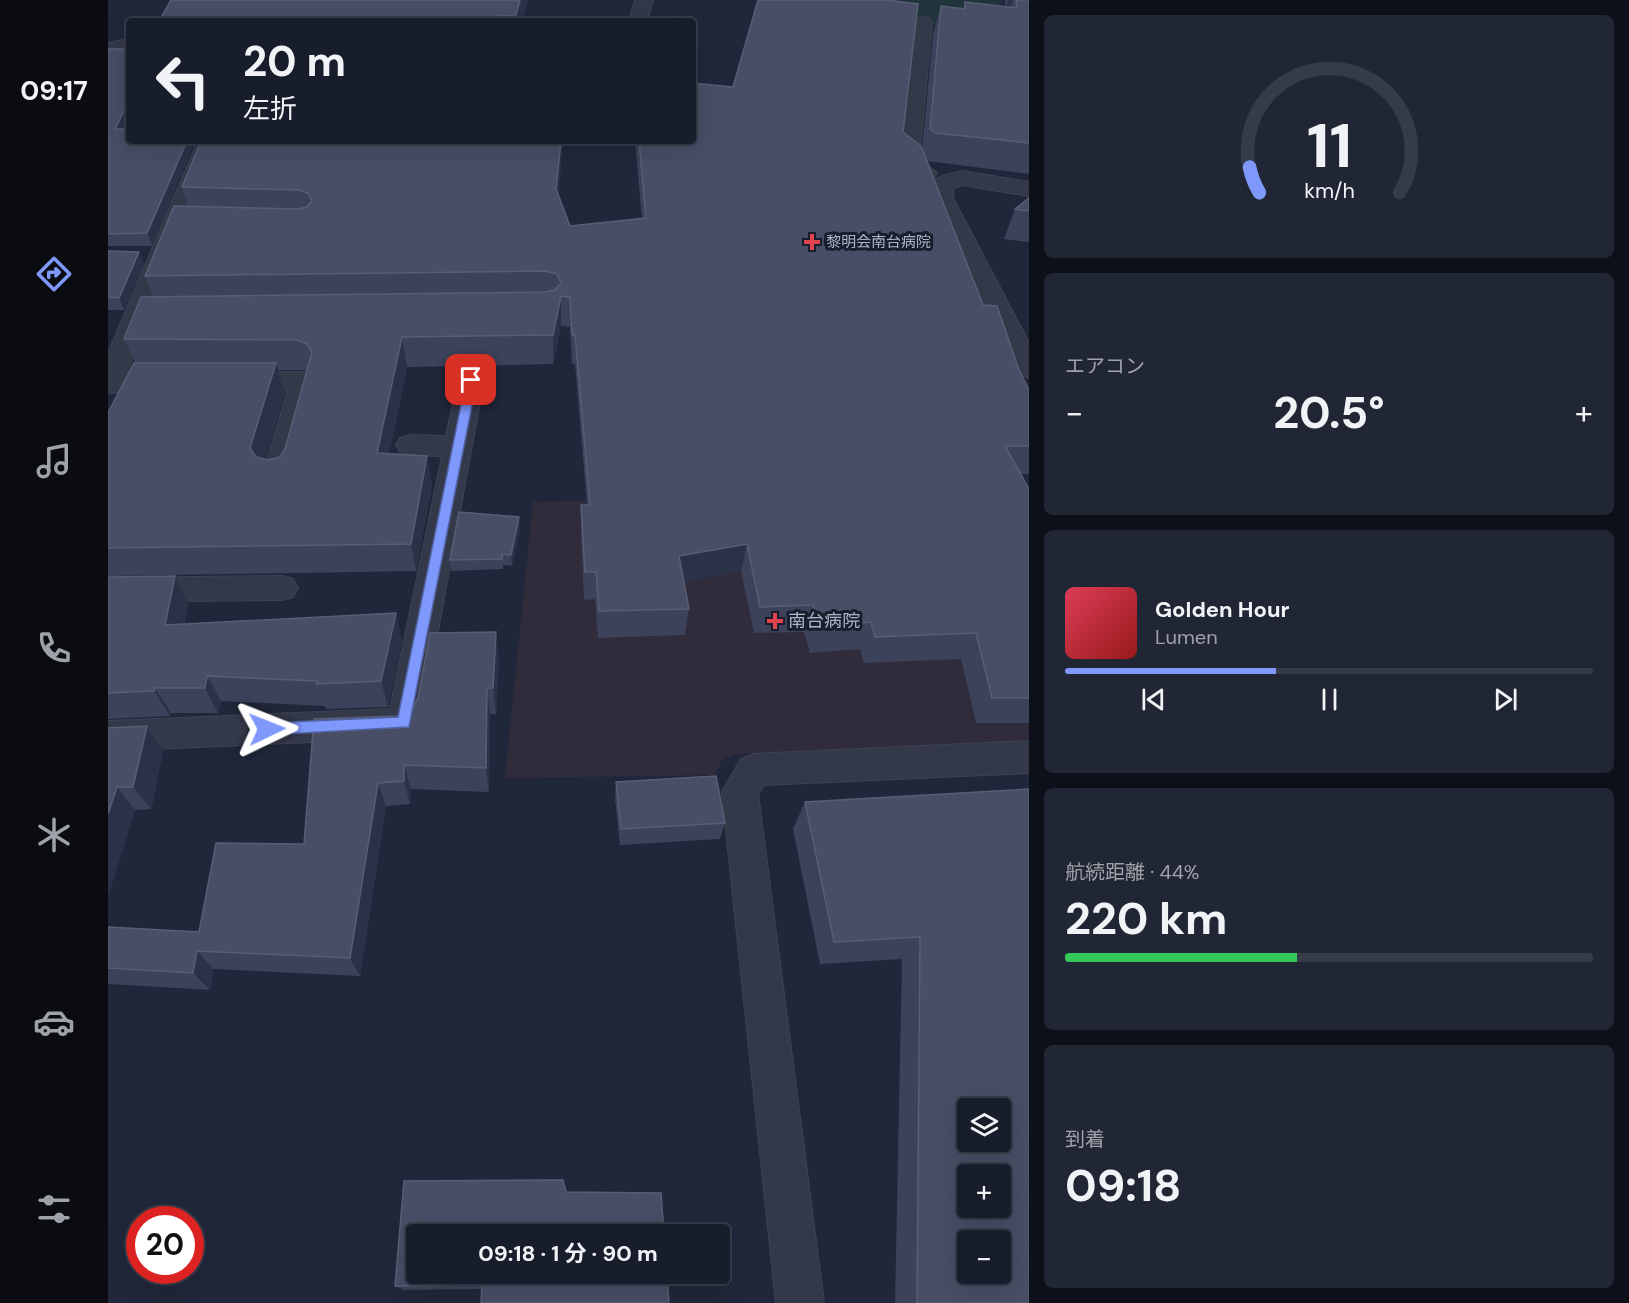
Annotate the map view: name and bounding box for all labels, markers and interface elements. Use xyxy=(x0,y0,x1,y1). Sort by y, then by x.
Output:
text: 20 m xyxy=(243,34,346,89)
icon: left xyxy=(144,42,222,120)
text: 09:17 xyxy=(20,73,88,108)
text: 左折 xyxy=(243,91,297,126)
text: 11 xyxy=(1306,105,1352,186)
text: km/h xyxy=(1304,178,1354,206)
place label: 黎明会南台病院 xyxy=(826,232,931,252)
marker: 黎明会南台病院 xyxy=(803,233,821,251)
icon: directions xyxy=(33,253,75,295)
text: エアコン xyxy=(1065,353,1145,379)
pin xyxy=(445,354,496,405)
icon: arrive xyxy=(454,363,487,396)
text: 20.5° xyxy=(1273,383,1385,442)
text: − xyxy=(1065,391,1083,434)
text: + xyxy=(1575,391,1593,434)
icon: music xyxy=(33,440,75,482)
text: Golden Hour xyxy=(1155,595,1290,624)
place label: 南台病院 xyxy=(788,609,860,633)
marker: 南台病院 xyxy=(766,612,784,630)
text: Lumen xyxy=(1155,624,1218,650)
icon: phone xyxy=(33,627,75,669)
icon: previous xyxy=(1137,683,1170,716)
icon: pause xyxy=(1313,683,1346,716)
icon: next xyxy=(1489,683,1522,716)
position arrow xyxy=(235,697,299,761)
icon: climate xyxy=(33,814,75,856)
text: 航続距離 · 44% xyxy=(1065,859,1200,885)
text: 220 km xyxy=(1065,889,1227,948)
icon: car xyxy=(33,1001,75,1043)
map controls xyxy=(957,1098,1011,1284)
button: layers xyxy=(957,1098,1011,1152)
text: 到着 xyxy=(1065,1126,1105,1152)
text: 09:18 xyxy=(1065,1156,1182,1215)
button: + xyxy=(957,1164,1011,1218)
icon: filters xyxy=(33,1188,75,1230)
speed limit sign: 20 xyxy=(126,1206,204,1284)
button: − xyxy=(957,1230,1011,1284)
text: 09:18 · 1 分 · 90 m xyxy=(478,1239,658,1268)

